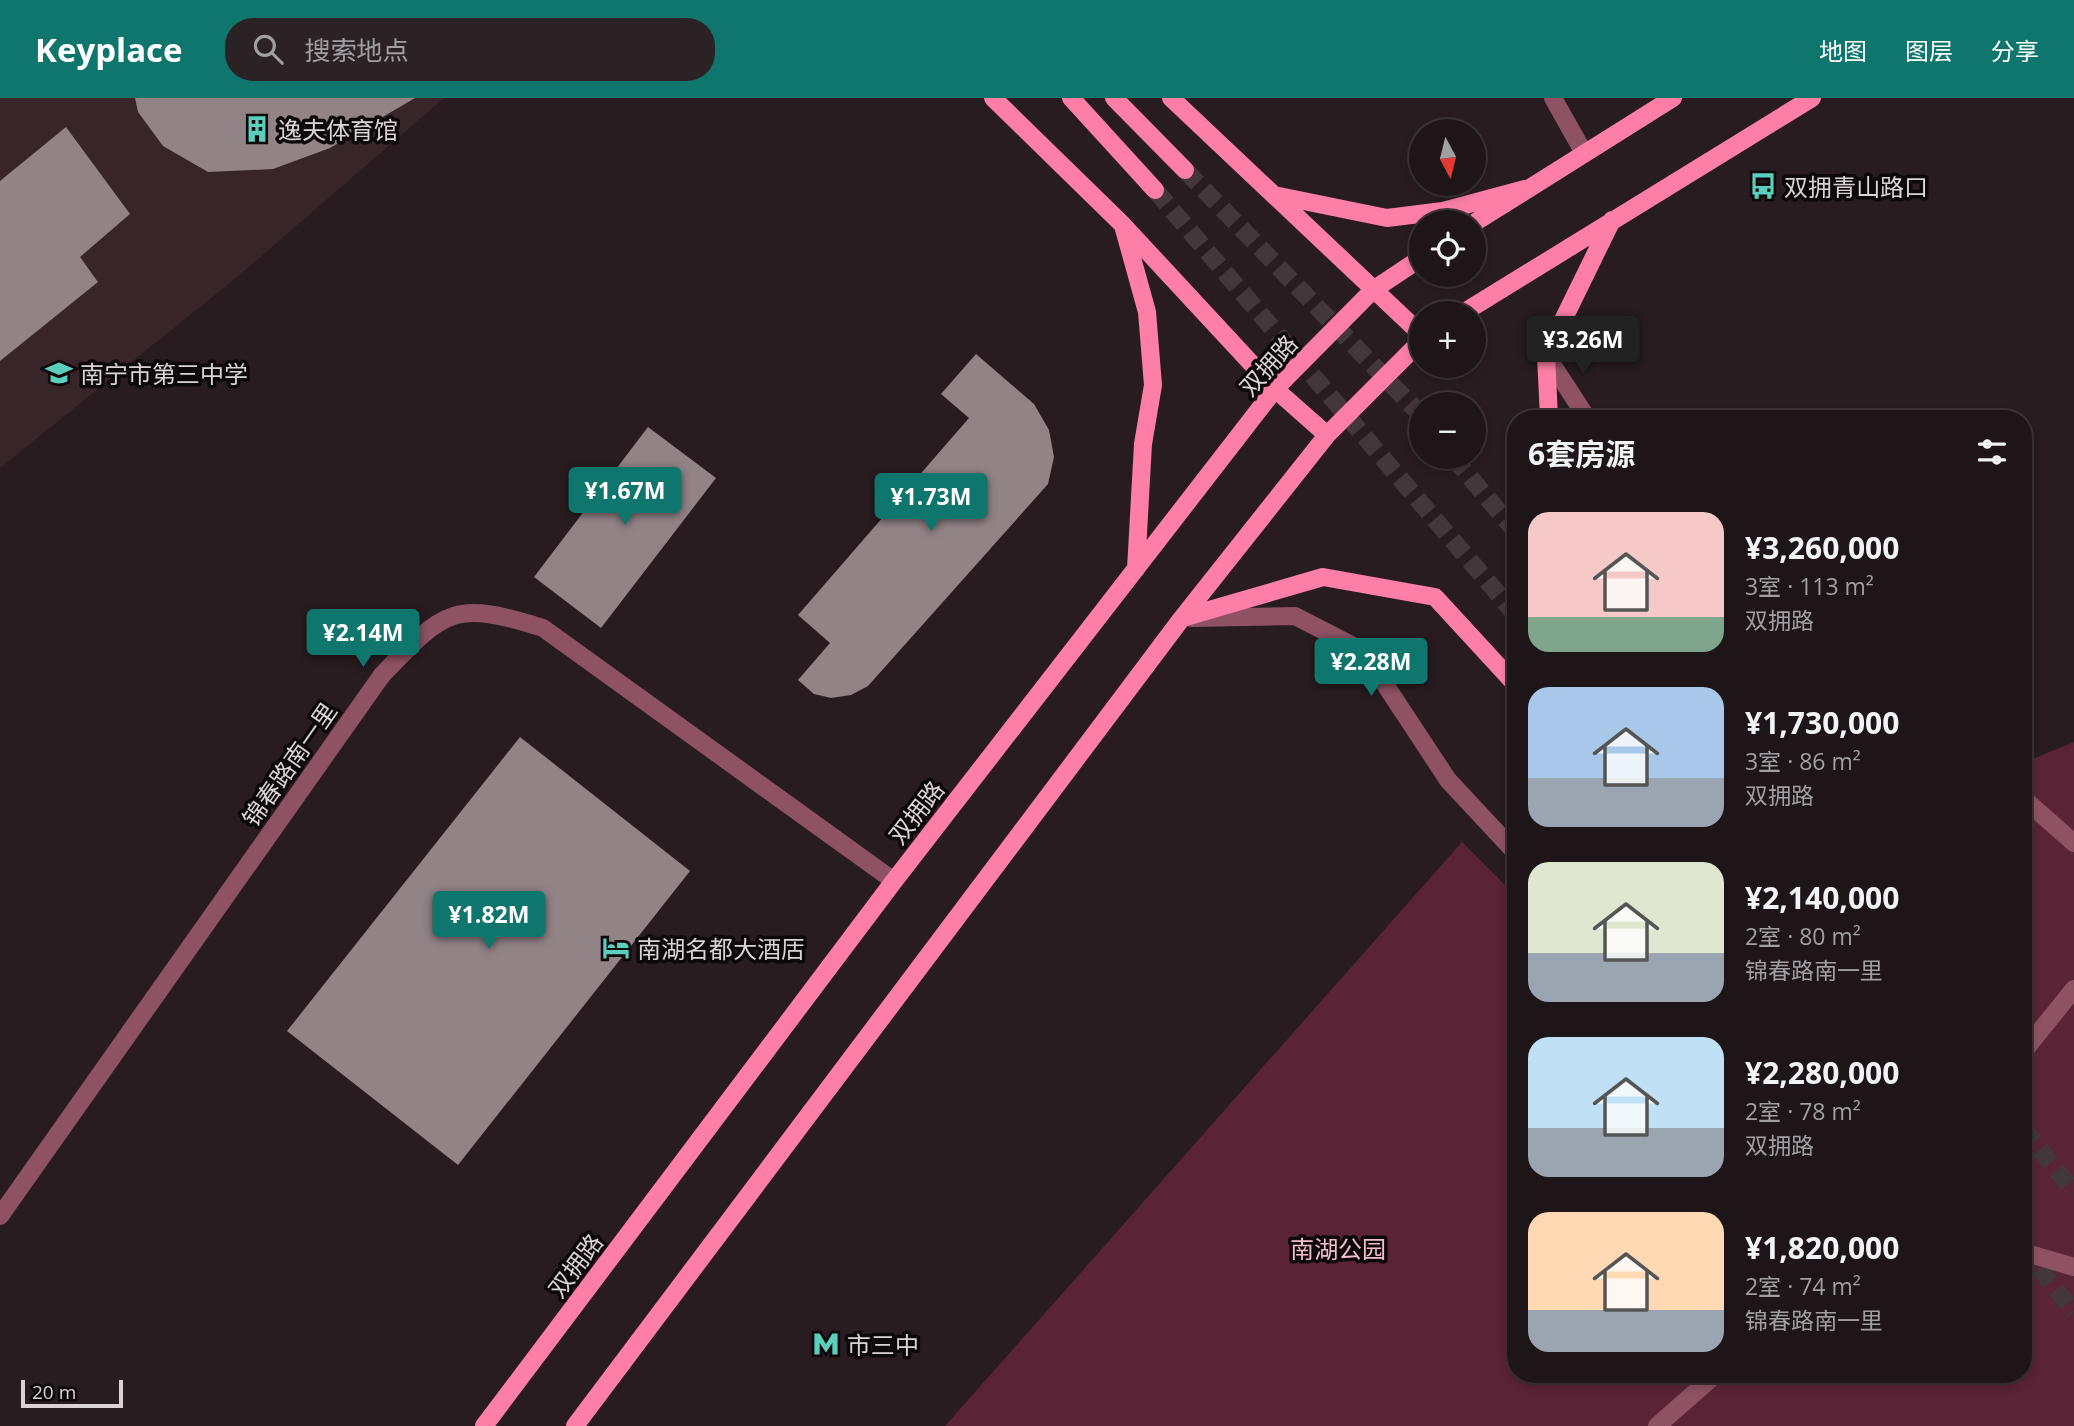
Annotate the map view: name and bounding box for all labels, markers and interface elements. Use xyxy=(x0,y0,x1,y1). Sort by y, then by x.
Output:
search box xyxy=(225,18,715,81)
text: Keyplace xyxy=(35,27,183,72)
icon: search xyxy=(249,30,287,68)
text: 搜索地点 xyxy=(305,32,409,68)
text: 地图 xyxy=(1819,34,1867,67)
text: 图层 xyxy=(1905,34,1953,67)
text: 分享 xyxy=(1991,34,2039,67)
place label: 逸夫体育馆 xyxy=(278,113,398,146)
building icon: 逸夫体育馆 xyxy=(242,114,272,144)
north arrow xyxy=(1409,119,1486,196)
map controls xyxy=(1409,119,1486,469)
place label: 双拥青山路口 xyxy=(1784,170,1928,203)
bus stop icon: 双拥青山路口 xyxy=(1748,171,1778,201)
button: locate xyxy=(1409,210,1486,287)
button: + xyxy=(1409,301,1486,378)
pin: ¥3.26M xyxy=(1526,316,1640,376)
text: ¥3.26M xyxy=(1543,323,1623,355)
street label: 双拥路 xyxy=(1232,327,1304,403)
place label: 南宁市第三中学 xyxy=(80,357,248,390)
school or university icon: 南宁市第三中学 xyxy=(44,358,74,388)
button: − xyxy=(1409,392,1486,469)
text: 6套房源 xyxy=(1528,433,1635,474)
icon: filters xyxy=(1973,433,2011,471)
pin: ¥1.67M xyxy=(568,468,682,527)
text: ¥1.67M xyxy=(585,474,665,506)
pin: ¥1.73M xyxy=(874,474,988,533)
text: ¥1.73M xyxy=(891,480,971,512)
text: ¥3,260,000 xyxy=(1745,527,1899,568)
icon: home xyxy=(1584,540,1668,624)
text: 3室 · 113 m² xyxy=(1745,570,1874,602)
text: 双拥路 xyxy=(1745,604,1814,636)
pin: ¥2.14M xyxy=(306,610,420,669)
text: ¥2.14M xyxy=(323,616,403,648)
pin: ¥2.28M xyxy=(1314,638,1428,698)
text: ¥2.28M xyxy=(1331,645,1411,677)
street label: 锦春路南一里 xyxy=(234,696,344,832)
text: ¥1,730,000 xyxy=(1745,702,1899,743)
icon: home xyxy=(1584,715,1668,799)
text: 3室 · 86 m² xyxy=(1745,745,1861,777)
street label: 双拥路 xyxy=(881,773,951,851)
text: 双拥路 xyxy=(1745,779,1814,811)
text: ¥2,140,000 xyxy=(1745,877,1899,918)
icon: home xyxy=(1584,890,1668,974)
pin: ¥1.82M xyxy=(432,892,546,951)
text: ¥1.82M xyxy=(449,898,529,930)
text: 2室 · 80 m² xyxy=(1745,920,1861,952)
place label: 南湖名都大酒㕆 xyxy=(637,932,805,965)
hotel icon: 南湖名都大酒㕆 xyxy=(601,933,631,963)
text: 锦春路南一里 xyxy=(1745,954,1883,986)
text: ¥2,280,000 xyxy=(1745,1052,1899,1093)
icon: home xyxy=(1584,1065,1668,1149)
text: 2室 · 78 m² xyxy=(1745,1095,1861,1127)
text: 双拥路 xyxy=(1745,1129,1814,1161)
street label: 双拥路 xyxy=(540,1226,610,1304)
text: ¥1,820,000 xyxy=(1745,1227,1899,1268)
park label: 南湖公园 xyxy=(1290,1232,1386,1265)
icon: home xyxy=(1584,1240,1668,1324)
text: 2室 · 74 m² xyxy=(1745,1270,1861,1302)
text: 锦春路南一里 xyxy=(1745,1304,1883,1336)
place label: 市三中 xyxy=(847,1328,919,1361)
metro station icon: 市三中 xyxy=(811,1329,841,1359)
scale bar xyxy=(21,1377,122,1409)
text: 20 m xyxy=(32,1379,76,1405)

